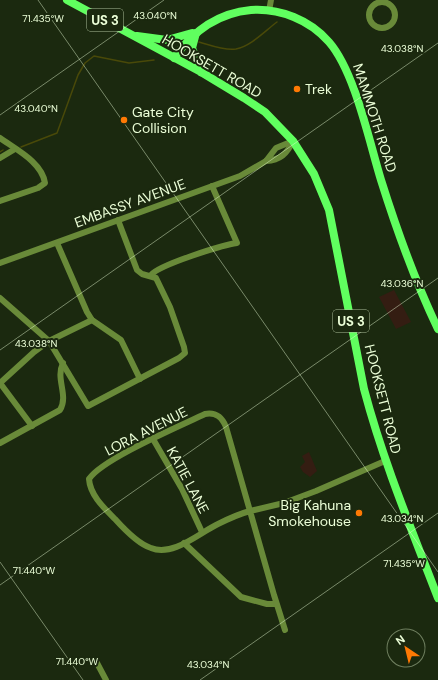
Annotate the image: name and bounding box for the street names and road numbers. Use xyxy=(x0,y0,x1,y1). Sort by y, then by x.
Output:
road number: US 3 xyxy=(87,9,123,31)
street label: HOOKSETT ROAD xyxy=(159,30,265,102)
street label: MAMMOTH ROAD xyxy=(349,61,401,175)
street label: EMBASSY AVENUE xyxy=(72,175,188,231)
road number: US 3 xyxy=(333,310,369,332)
street label: HOOKSETT ROAD xyxy=(361,342,405,456)
street label: LORA AVENUE xyxy=(102,402,191,460)
street label: KATIE LANE xyxy=(163,443,213,517)

